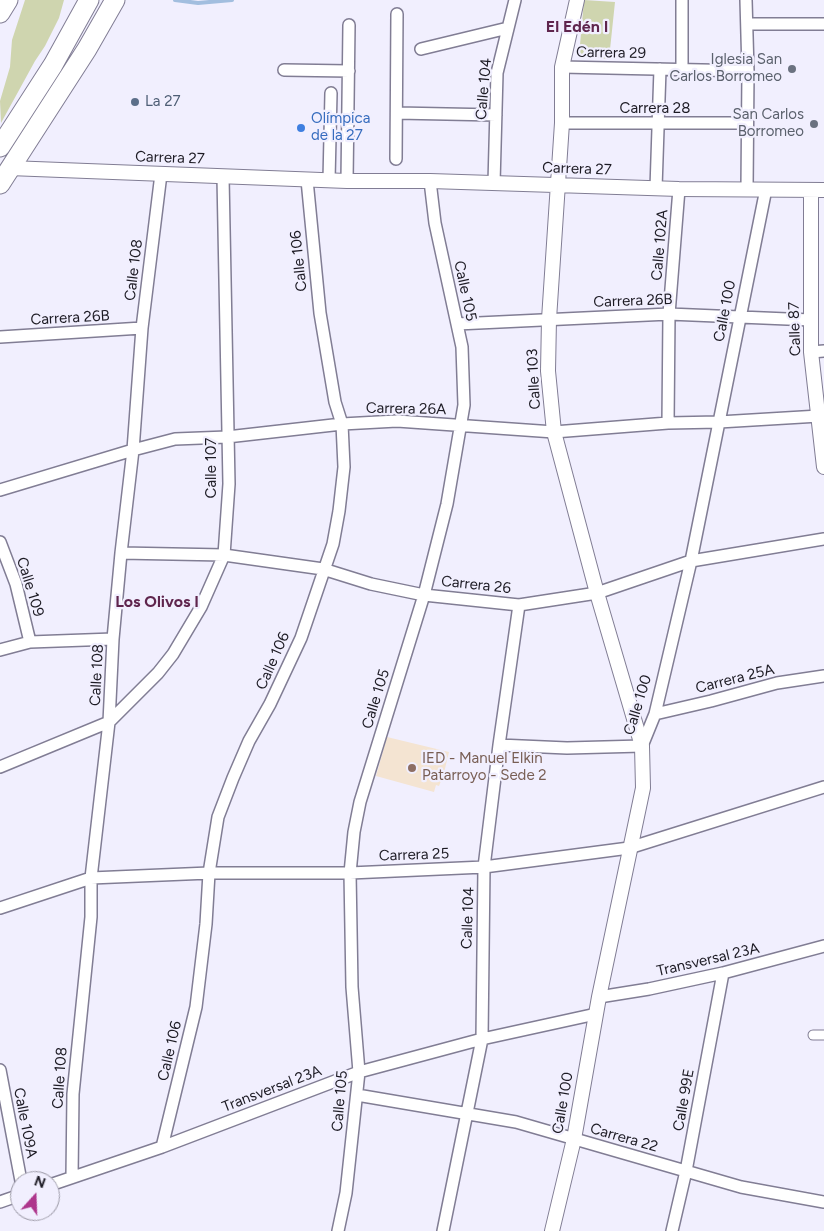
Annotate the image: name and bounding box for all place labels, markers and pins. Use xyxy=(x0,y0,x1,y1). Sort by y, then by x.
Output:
place label: Iglesia San Carlos Borromeo xyxy=(669,51,782,86)
marker: Iglesia San Carlos Borromeo xyxy=(786,63,798,75)
place label: La 27 xyxy=(145,93,181,111)
marker: La 27 xyxy=(129,96,141,108)
place label: San Carlos Borromeo xyxy=(733,106,804,141)
place label: Olímpica de la 27 xyxy=(311,110,370,145)
marker: San Carlos Borromeo xyxy=(808,118,820,130)
marker: Olímpica de la 27 xyxy=(295,122,307,134)
place label: IED - Manuel Elkin Patarroyo - Sede 2 xyxy=(422,750,547,785)
marker: IED - Manuel Elkin Patarroyo - Sede 2 xyxy=(406,762,418,774)

